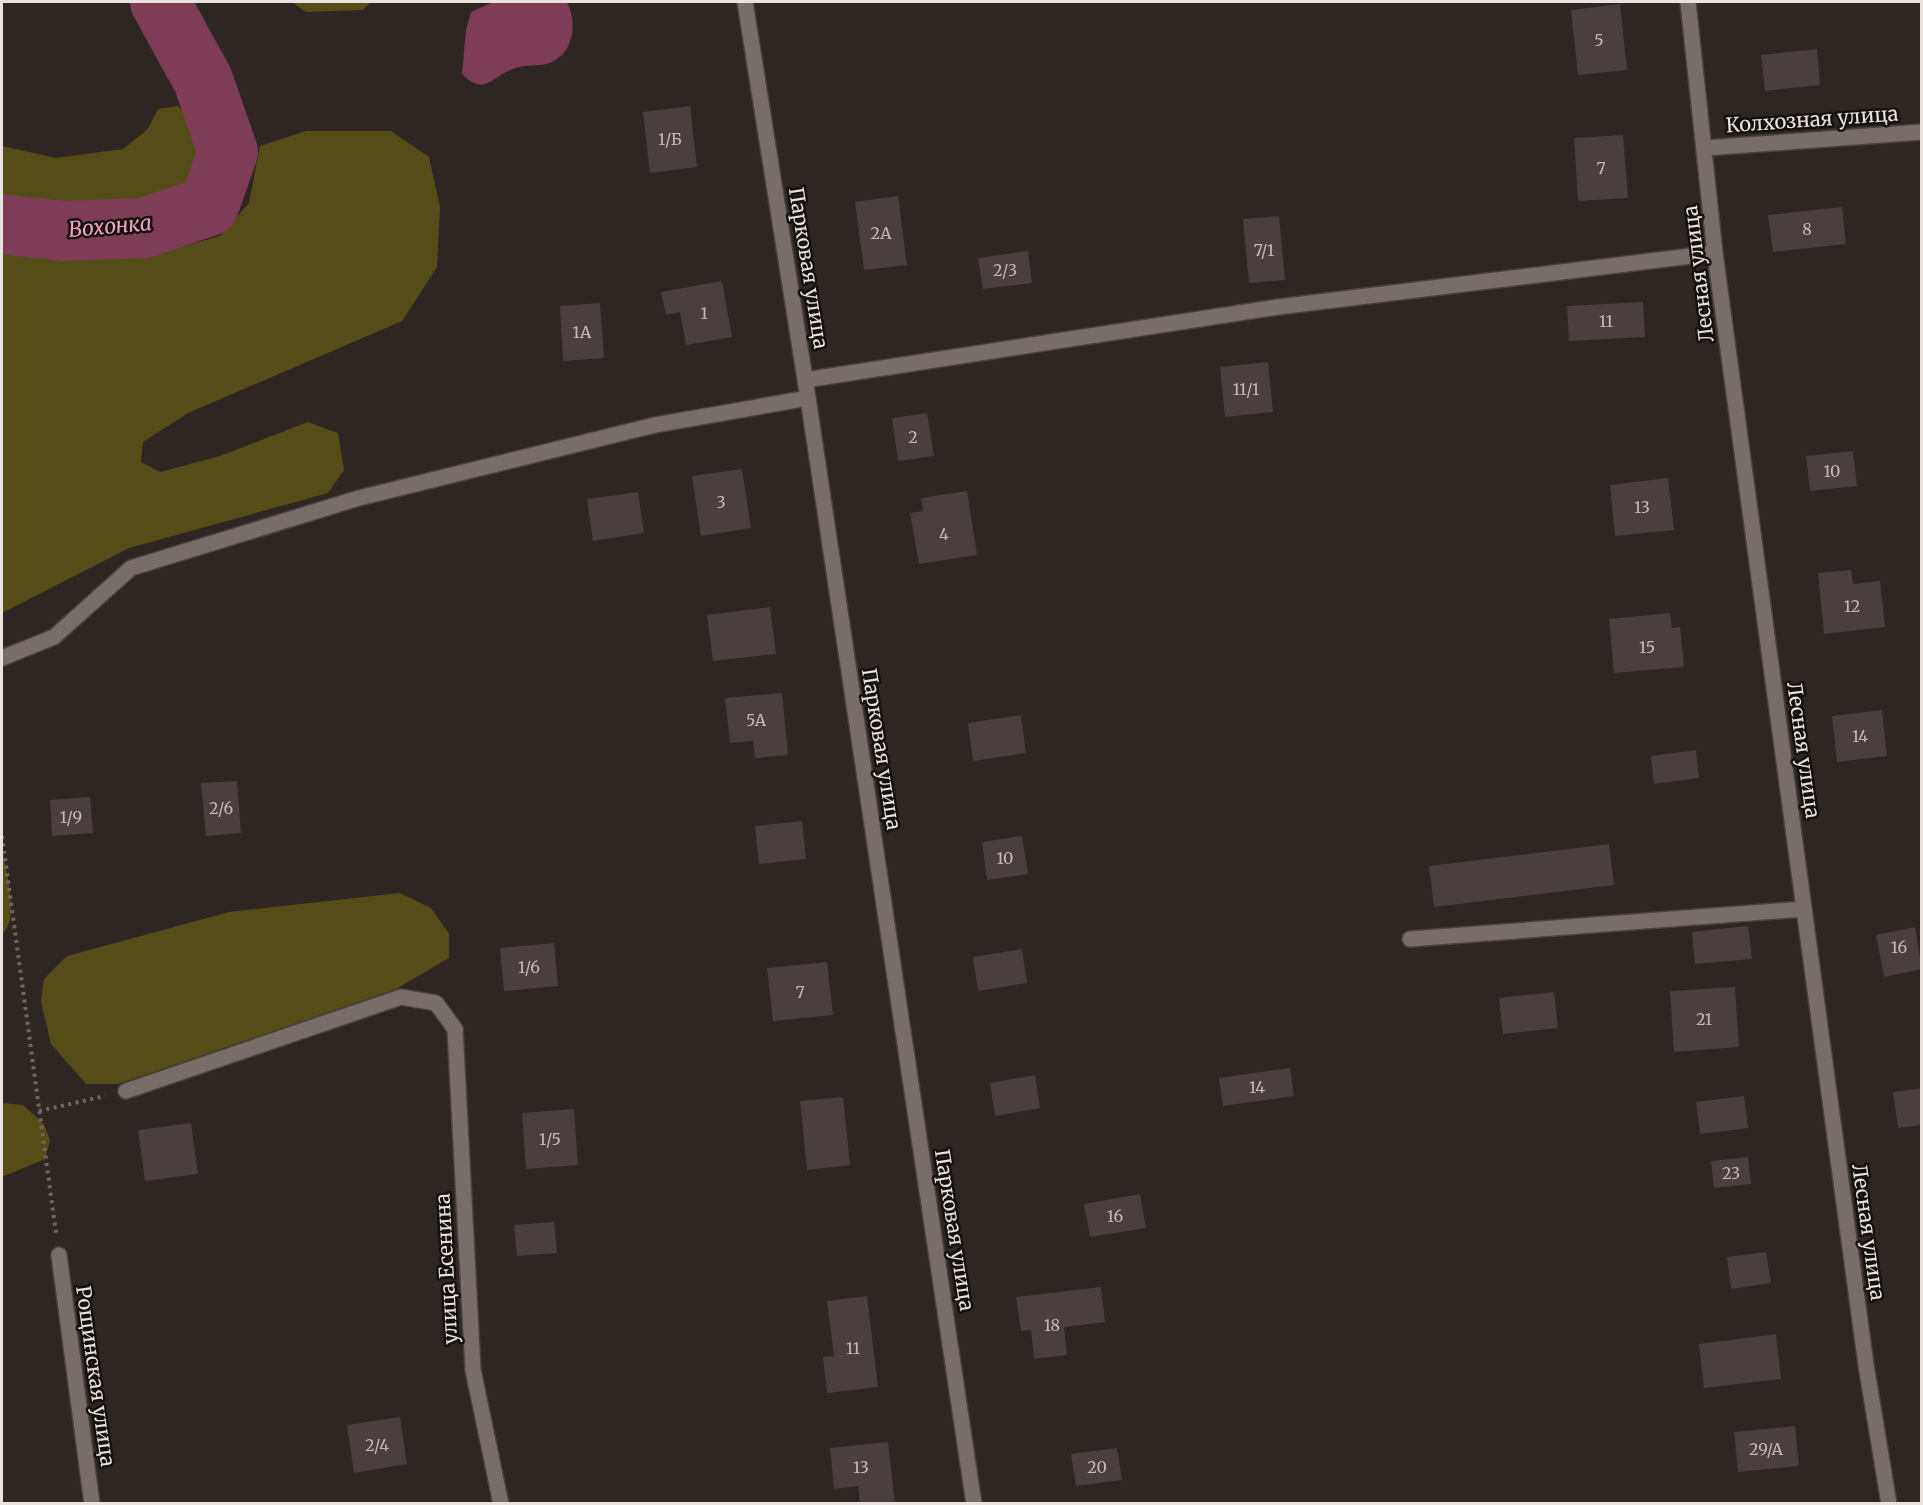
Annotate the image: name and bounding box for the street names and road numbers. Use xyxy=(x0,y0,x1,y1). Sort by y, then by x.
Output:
street label: Колхозная улица xyxy=(1725,100,1899,138)
street label: Парковая улица xyxy=(784,185,834,351)
street label: Лесная улица xyxy=(1677,204,1719,344)
street label: Парковая улица xyxy=(857,666,907,832)
street label: Лесная улица xyxy=(1782,680,1826,820)
street label: Парковая улица xyxy=(930,1147,980,1313)
street label: Лесная улица xyxy=(1847,1162,1891,1302)
street label: улица Есенина xyxy=(430,1193,462,1345)
street label: Рощинская улица xyxy=(71,1284,121,1468)

